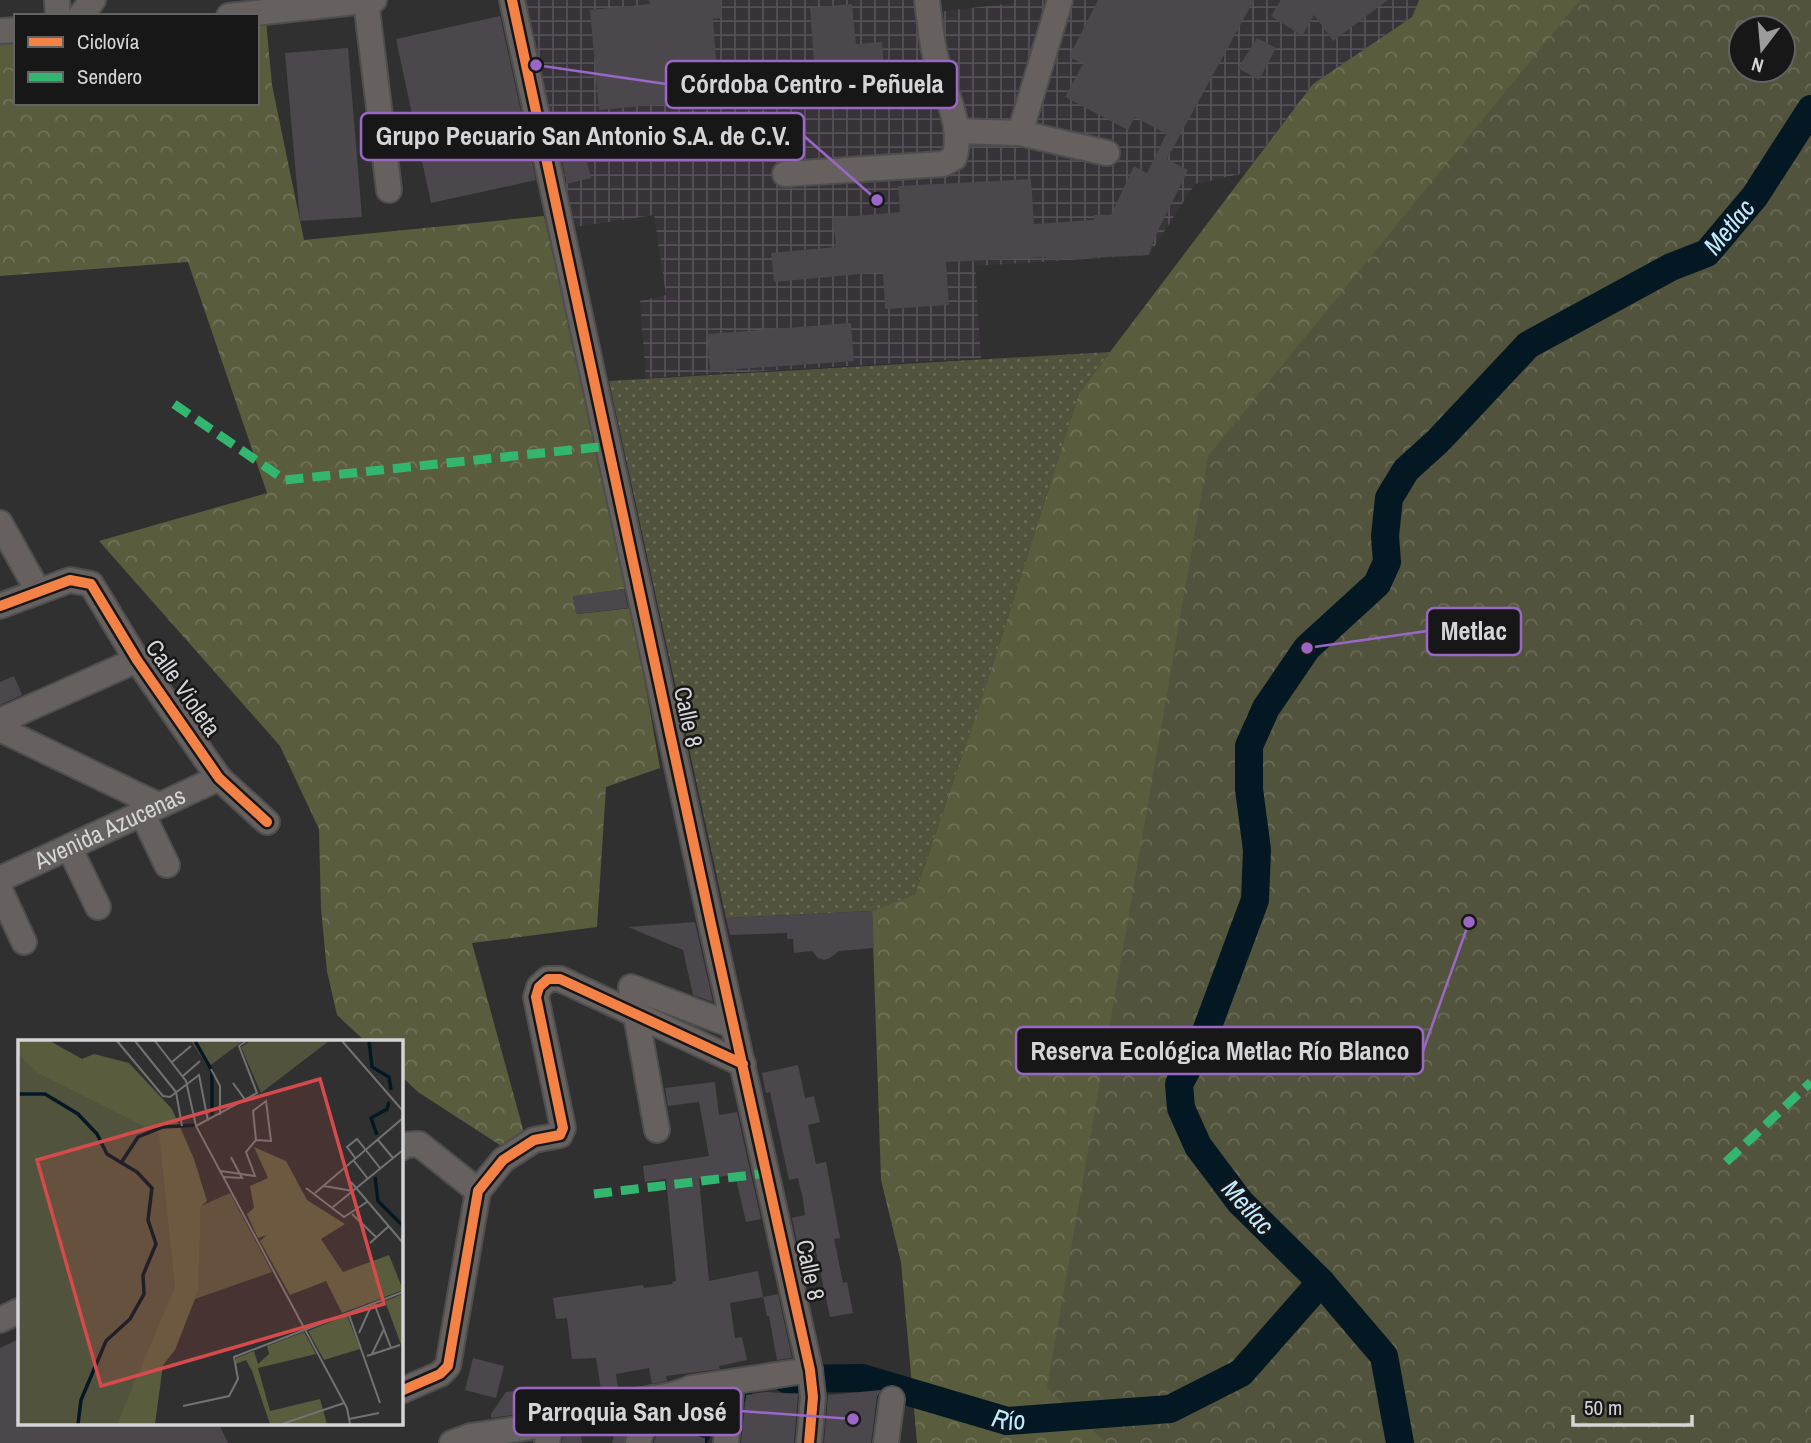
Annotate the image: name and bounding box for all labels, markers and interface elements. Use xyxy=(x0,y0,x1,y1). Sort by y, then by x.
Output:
legend xyxy=(14,14,259,105)
north arrow xyxy=(1727,14,1797,84)
text: Ciclovía xyxy=(77,27,140,56)
text: N xyxy=(1748,51,1766,79)
callout: Córdoba Centro - Peñuela xyxy=(666,61,957,108)
text: Sendero xyxy=(77,62,142,91)
text: Córdoba Centro - Peñuela xyxy=(681,66,944,101)
callout: Grupo Pecuario San Antonio S.A. de C.V. xyxy=(361,113,804,160)
text: Grupo Pecuario San Antonio S.A. de C.V. xyxy=(376,118,790,153)
water label: Metlac xyxy=(1695,191,1762,262)
callout: Metlac xyxy=(1427,608,1521,655)
text: Metlac xyxy=(1441,613,1507,648)
street label: Calle Violeta xyxy=(139,633,229,742)
street label: Calle 8 xyxy=(667,684,711,750)
street label: Avenida Azucenas xyxy=(28,779,190,876)
callout: Reserva Ecológica Metlac Río Blanco xyxy=(1016,1027,1423,1074)
text: Reserva Ecológica Metlac Río Blanco xyxy=(1030,1033,1410,1068)
inset map xyxy=(18,1040,402,1426)
water label: Metlac xyxy=(1214,1172,1283,1242)
street label: Calle 8 xyxy=(789,1237,833,1303)
scale bar xyxy=(1573,1384,1692,1428)
callout: Parroquia San José xyxy=(514,1388,741,1435)
text: 50 m xyxy=(1584,1393,1622,1422)
text: Parroquia San José xyxy=(527,1394,727,1429)
water label: Río xyxy=(988,1400,1027,1438)

